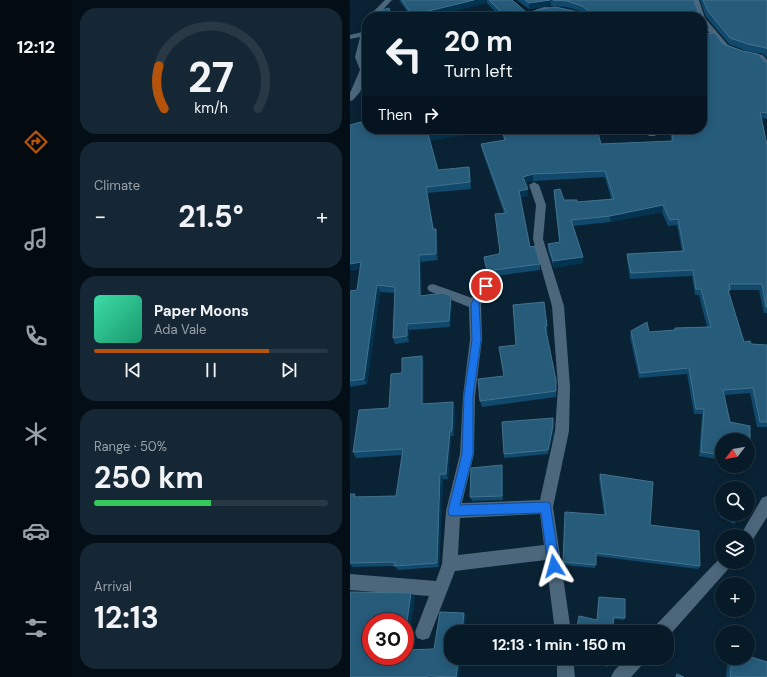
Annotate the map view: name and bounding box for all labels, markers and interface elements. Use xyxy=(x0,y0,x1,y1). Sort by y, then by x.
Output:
text: 20 m xyxy=(444,23,513,60)
icon: left xyxy=(378,28,430,80)
text: 12:12 xyxy=(17,35,55,59)
text: 27 xyxy=(188,51,234,105)
text: Turn left xyxy=(444,59,513,83)
text: km/h xyxy=(194,98,228,116)
icon: right xyxy=(420,104,442,126)
text: Then xyxy=(378,105,412,125)
icon: directions xyxy=(22,128,50,156)
text: Climate xyxy=(94,177,140,194)
text: 21.5° xyxy=(178,197,244,236)
text: − xyxy=(94,202,106,231)
text: + xyxy=(316,202,328,231)
icon: music xyxy=(22,225,50,253)
pin xyxy=(469,269,503,303)
icon: arrive xyxy=(475,275,497,297)
text: Paper Moons xyxy=(154,301,249,321)
text: Ada Vale xyxy=(154,321,206,338)
icon: phone xyxy=(22,322,50,350)
icon: previous xyxy=(122,359,144,381)
icon: pause xyxy=(200,359,222,381)
icon: next xyxy=(278,359,300,381)
icon: climate xyxy=(22,420,50,448)
north arrow xyxy=(715,433,755,473)
map controls xyxy=(715,433,755,665)
text: Range · 50% xyxy=(94,438,167,455)
text: 250 km xyxy=(94,458,204,497)
button: search xyxy=(715,481,755,521)
icon: car xyxy=(22,517,50,545)
button: layers xyxy=(715,529,755,569)
position arrow xyxy=(533,545,575,587)
button: + xyxy=(715,577,755,617)
text: Arrival xyxy=(94,578,132,595)
text: 12:13 xyxy=(94,598,159,637)
speed limit sign: 30 xyxy=(362,613,414,665)
icon: filters xyxy=(22,614,50,642)
button: − xyxy=(715,625,755,665)
text: 12:13 · 1 min · 150 m xyxy=(492,635,626,655)

